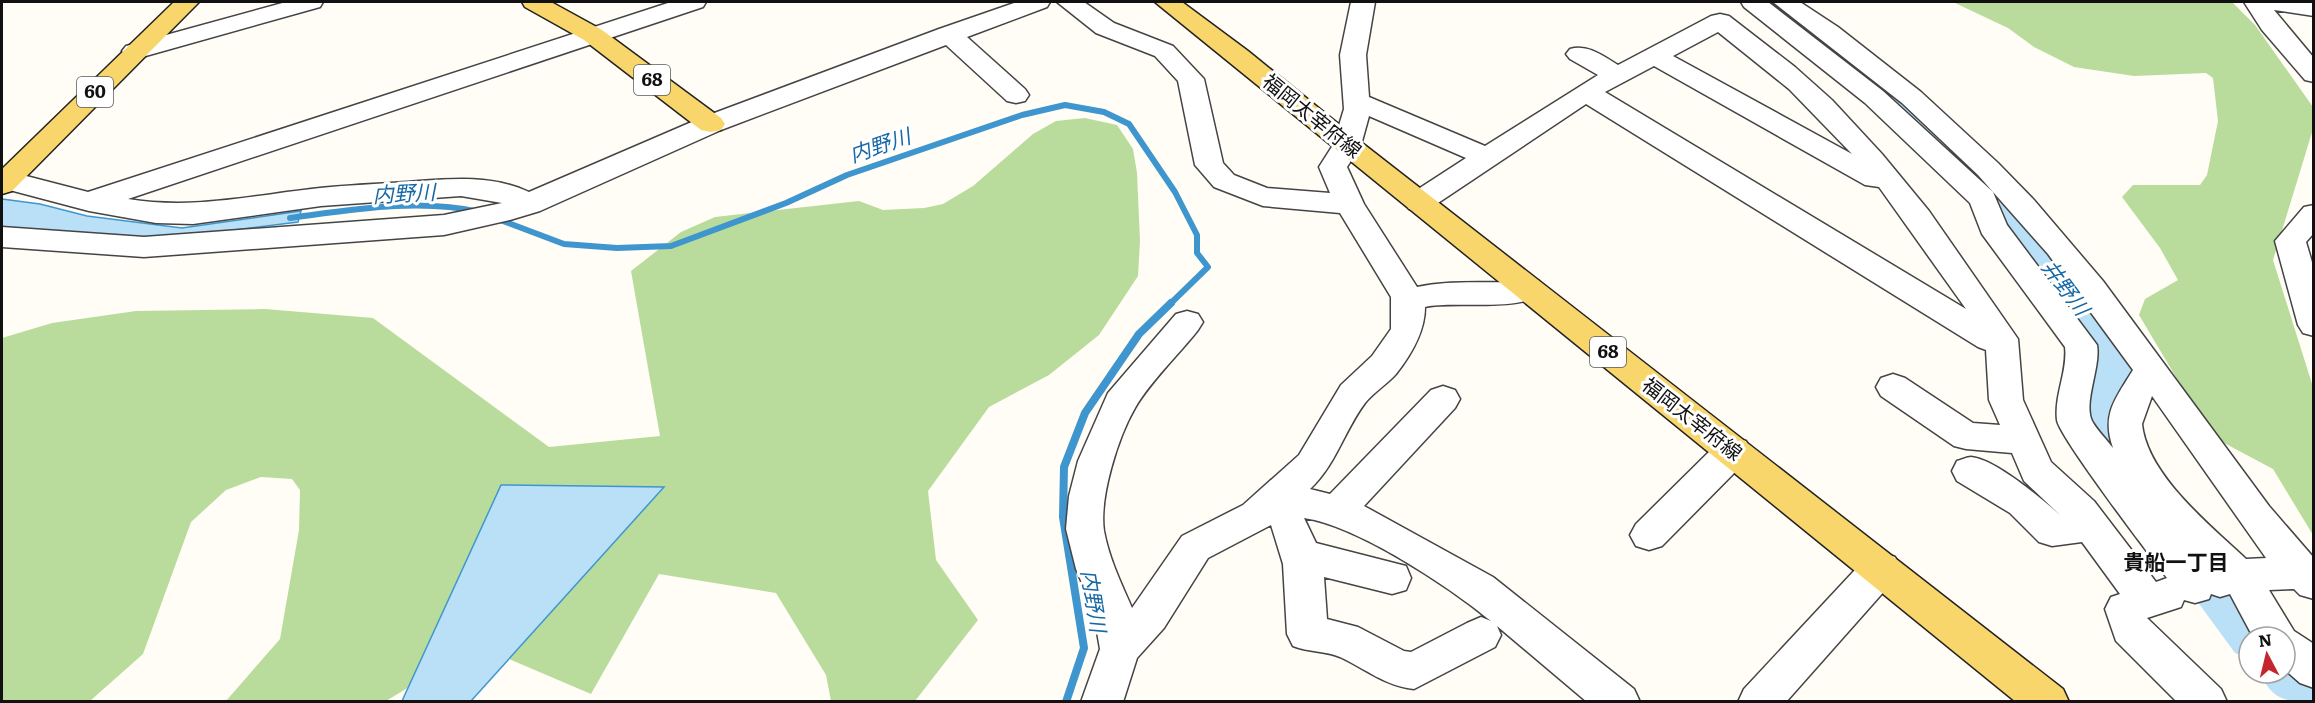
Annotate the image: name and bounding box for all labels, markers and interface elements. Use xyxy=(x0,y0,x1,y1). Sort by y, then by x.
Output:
road number: 68 xyxy=(634,65,670,95)
street label: 福岡太宰府線 xyxy=(1257,65,1369,164)
road number: 60 xyxy=(77,77,113,107)
water label: 内野川 xyxy=(844,118,916,169)
water label: 内野川 xyxy=(372,174,438,209)
water label: 井野川 xyxy=(2036,252,2100,323)
road number: 68 xyxy=(1590,337,1626,367)
street label: 福岡太宰府線 xyxy=(1637,369,1750,466)
district label: 貴船一丁目 xyxy=(2124,545,2229,576)
water label: 内野川 xyxy=(1075,567,1116,636)
north arrow xyxy=(2237,625,2297,685)
text: N xyxy=(2257,626,2273,652)

